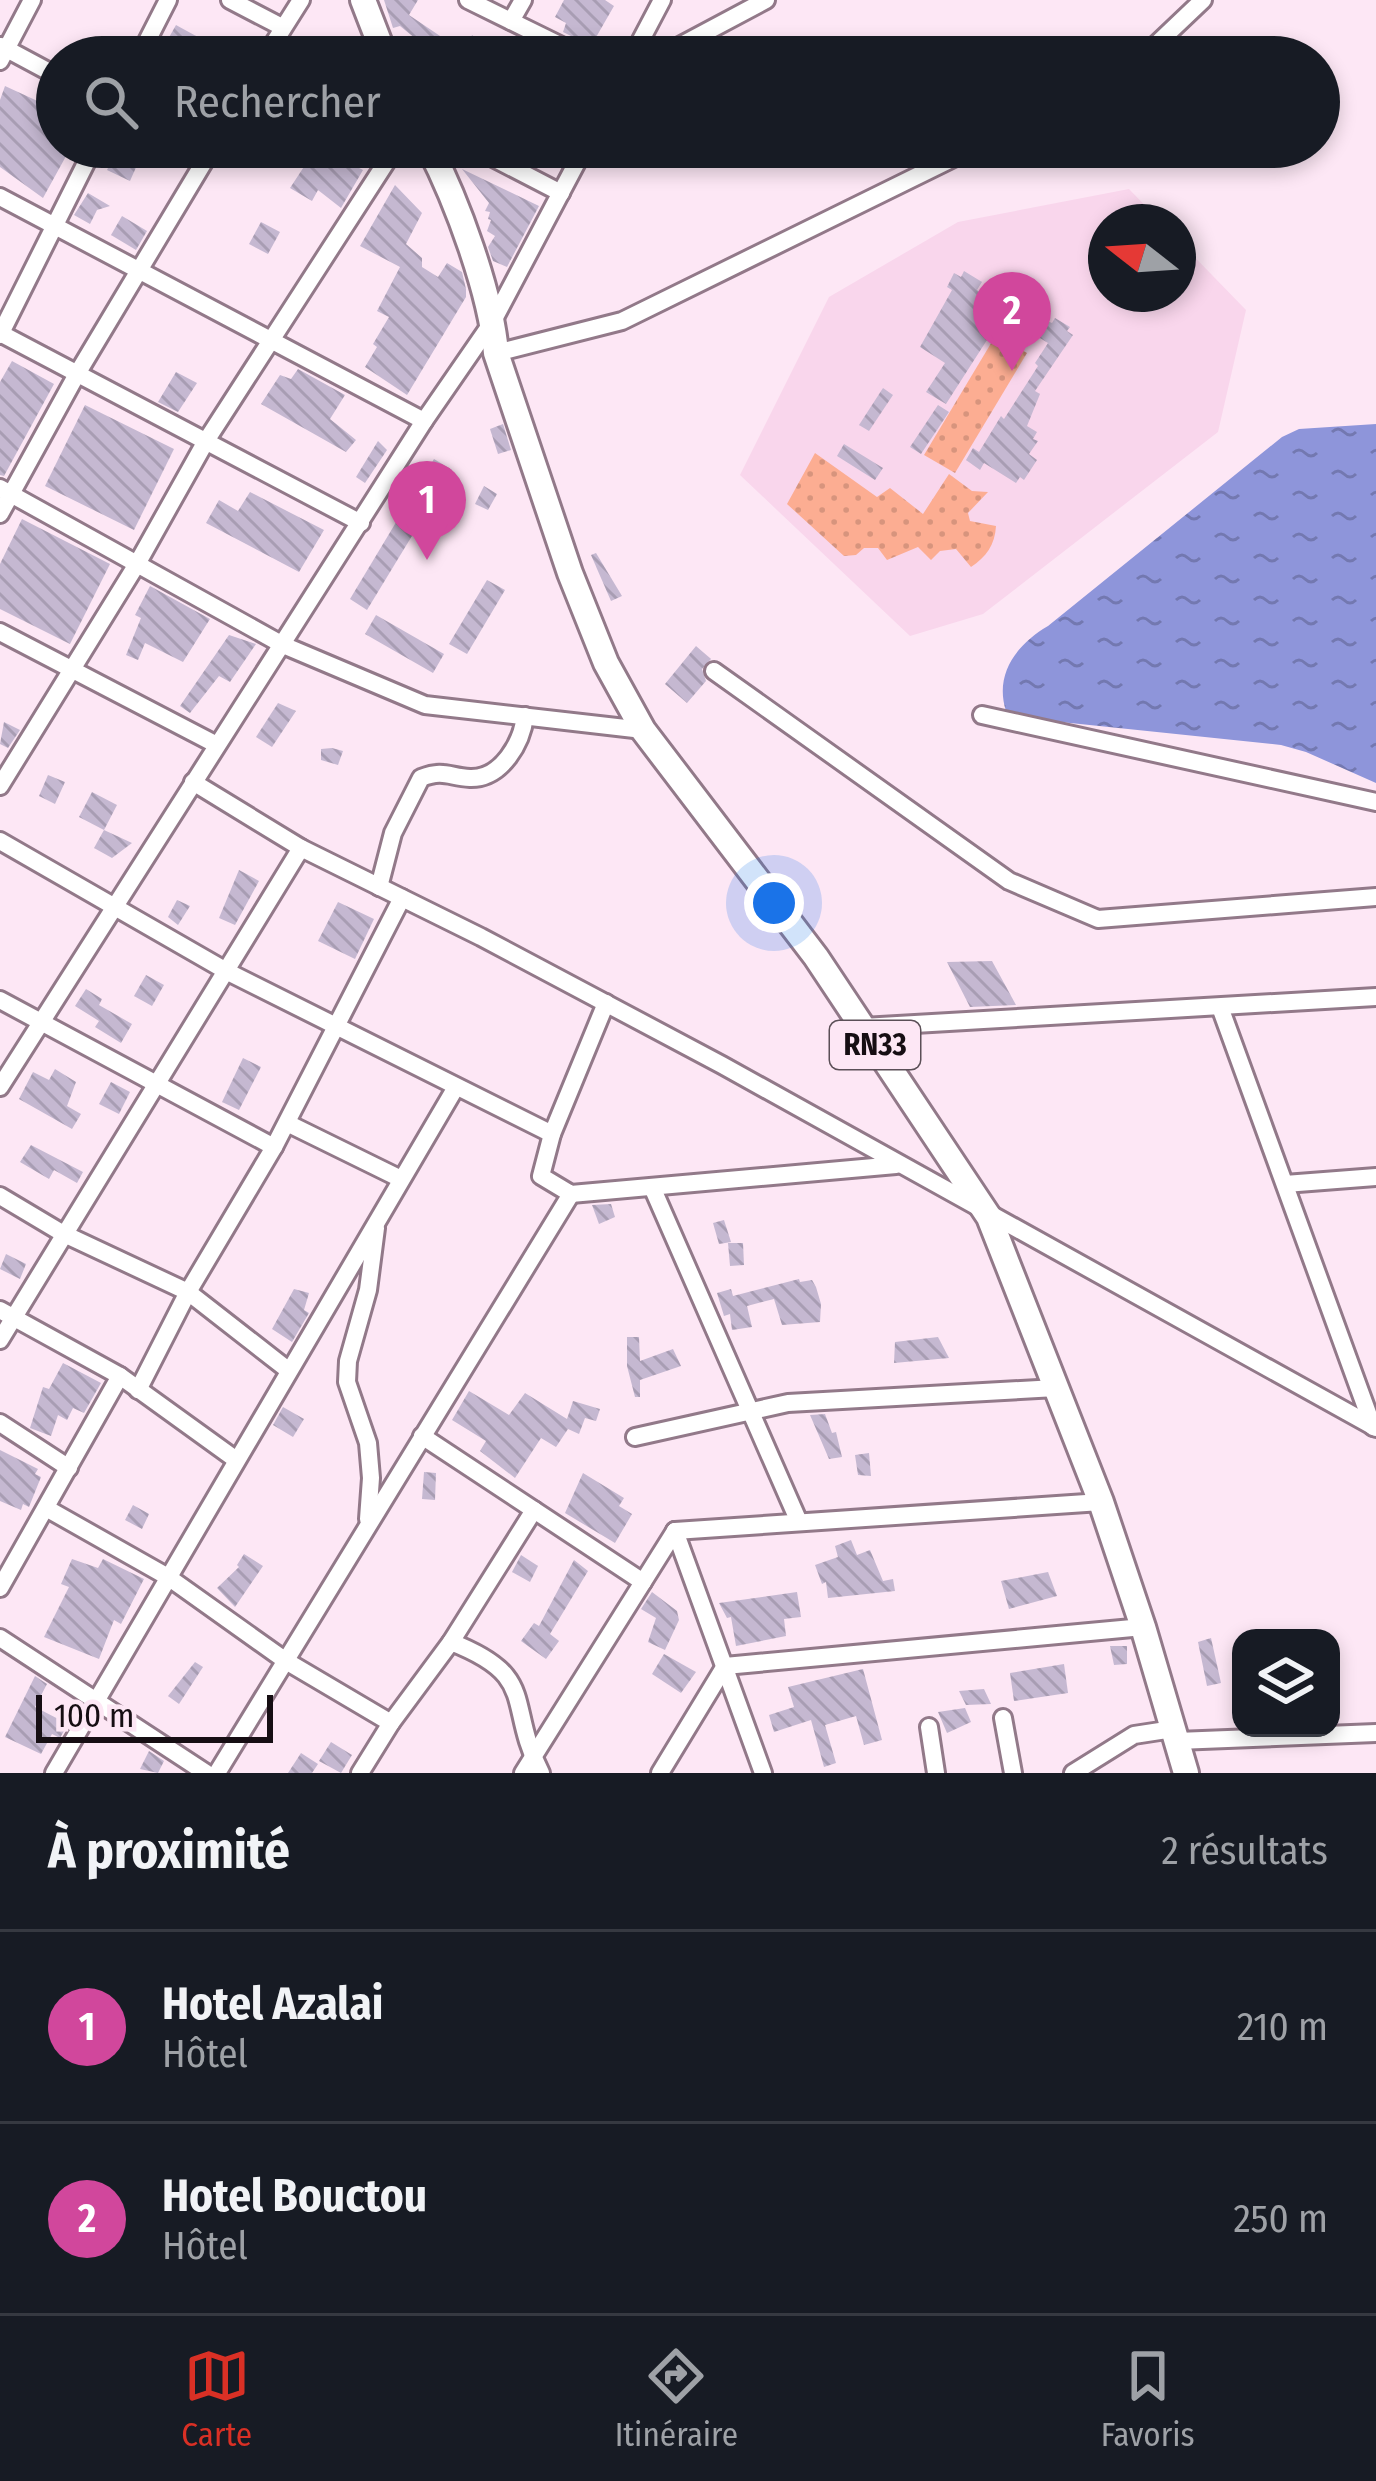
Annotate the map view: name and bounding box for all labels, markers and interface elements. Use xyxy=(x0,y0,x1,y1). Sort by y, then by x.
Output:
search box xyxy=(36,36,1340,168)
icon: search xyxy=(78,69,144,135)
text: Rechercher xyxy=(174,75,381,129)
north arrow xyxy=(1088,204,1196,312)
pin: 2 xyxy=(973,272,1051,371)
pin: 1 xyxy=(388,461,466,560)
your location xyxy=(744,873,804,933)
road number: RN33 xyxy=(830,1021,920,1069)
map controls xyxy=(1232,1629,1340,1737)
button: layers xyxy=(1232,1629,1340,1737)
scale bar xyxy=(36,1689,273,1742)
text: 100 m xyxy=(54,1696,134,1736)
text: À proximité xyxy=(48,1820,290,1882)
text: 2 résultats xyxy=(1162,1828,1328,1874)
text: Hotel Azalai xyxy=(162,1977,383,2031)
text: 1 xyxy=(79,2004,95,2050)
text: 210 m xyxy=(1237,2004,1328,2050)
text: Hôtel xyxy=(162,2031,248,2077)
text: Hotel Bouctou xyxy=(162,2169,427,2223)
text: 2 xyxy=(78,2196,96,2242)
text: 250 m xyxy=(1233,2196,1328,2242)
text: Hôtel xyxy=(162,2223,248,2269)
tab: Carte xyxy=(181,2343,252,2455)
tab: Itinéraire xyxy=(615,2343,738,2455)
tab: Favoris xyxy=(1101,2343,1195,2455)

